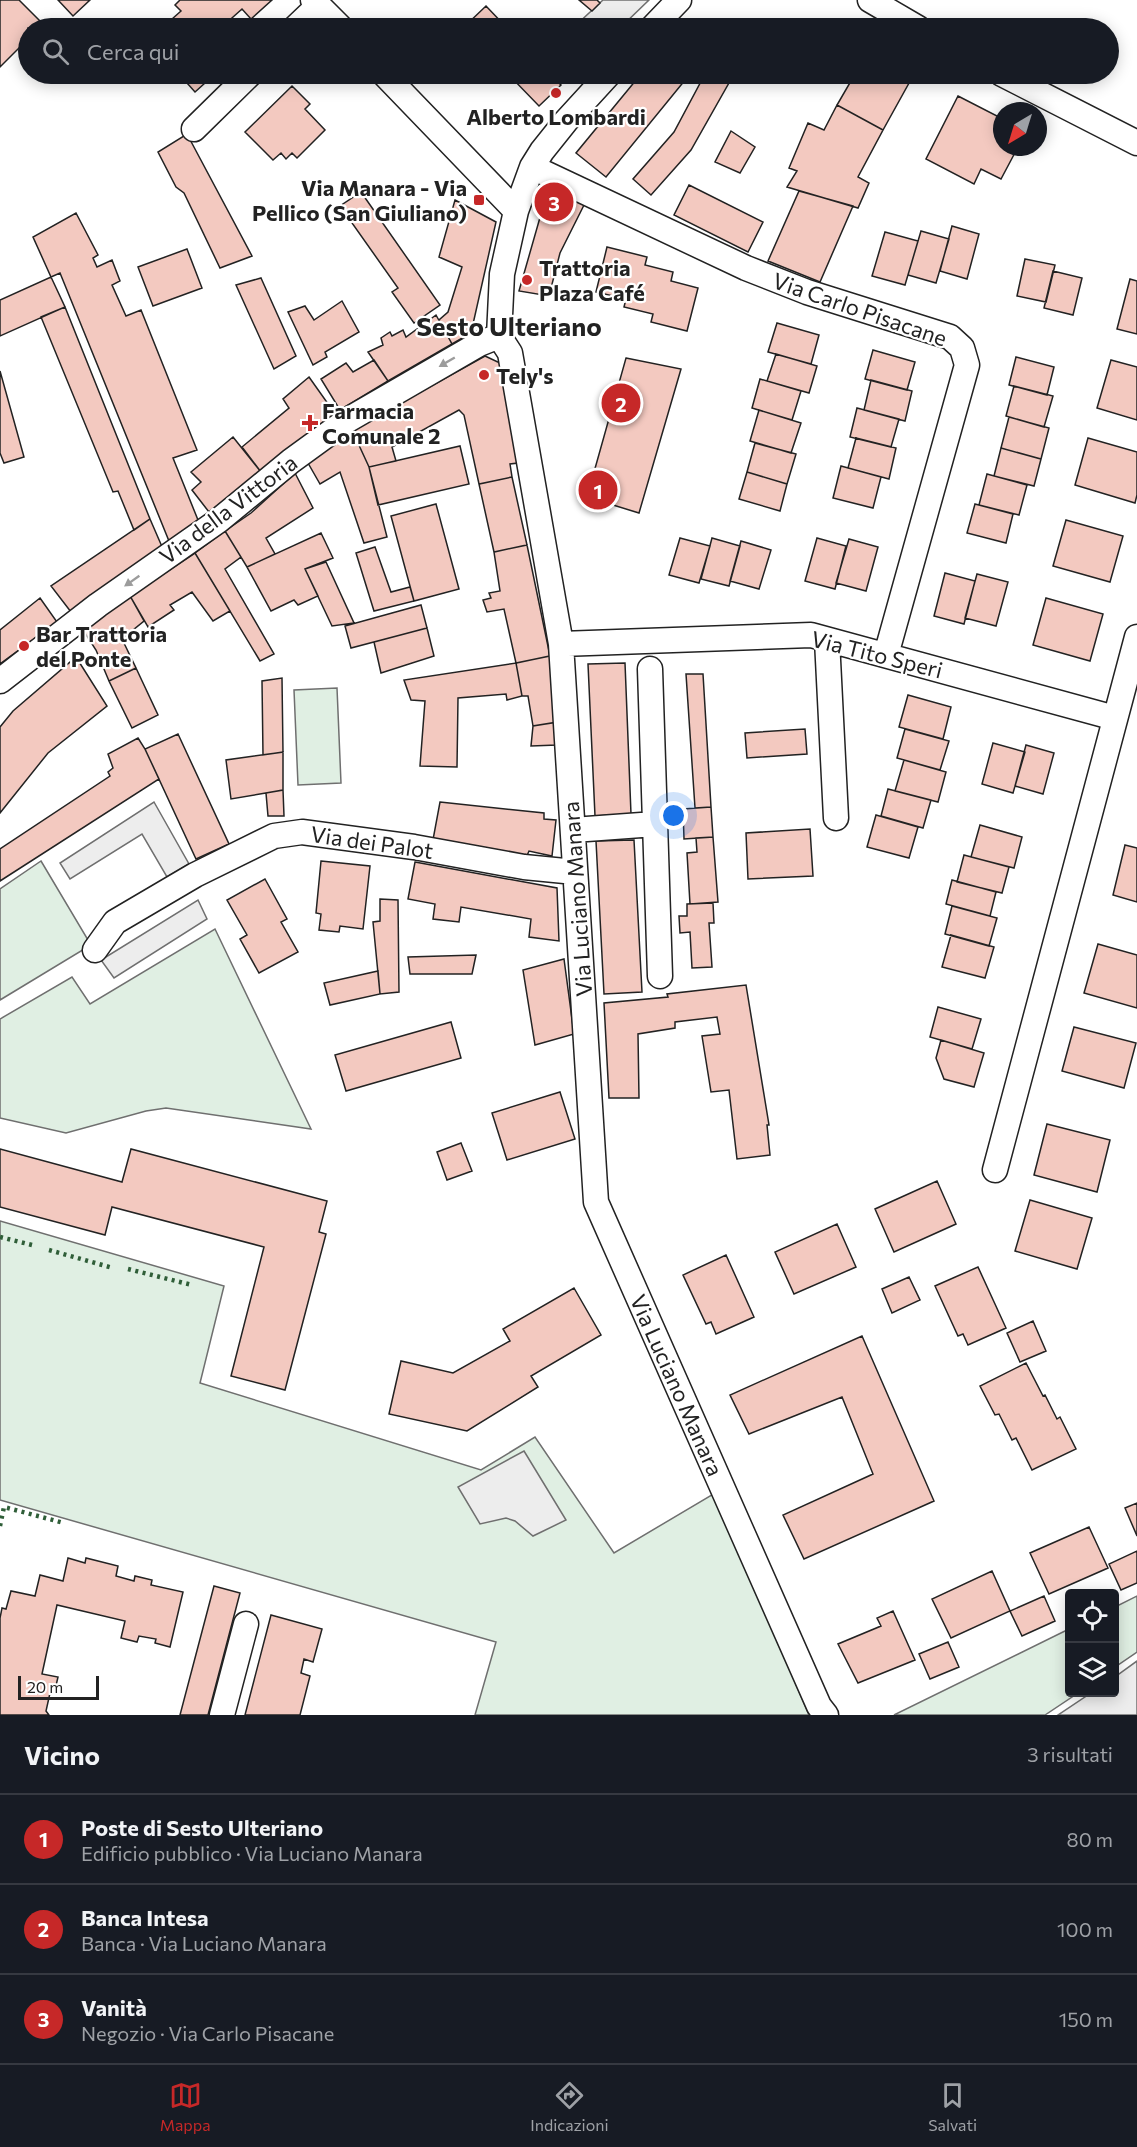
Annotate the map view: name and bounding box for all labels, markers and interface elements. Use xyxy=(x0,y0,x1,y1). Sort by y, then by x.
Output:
search box xyxy=(18,18,1119,84)
icon: search xyxy=(39,35,72,68)
text: Cerca qui xyxy=(87,38,179,65)
marker: Alberto Lombardi xyxy=(549,86,563,100)
north arrow xyxy=(993,102,1047,156)
place label: Alberto Lombardi xyxy=(466,103,646,130)
place label: Via Manara - Via Pellico (San Giuliano) xyxy=(252,174,467,226)
pin: 3 xyxy=(534,180,574,224)
marker: Via Manara - Via Pellico (San Giuliano) xyxy=(472,193,486,207)
place label: Trattoria Plaza Café xyxy=(539,254,645,306)
street label: Via Carlo Pisacane xyxy=(769,267,951,351)
marker: Trattoria Plaza Café xyxy=(520,273,534,287)
district label: Sesto Ulteriano xyxy=(416,310,602,341)
one-way arrow xyxy=(438,357,455,367)
place label: Tely's xyxy=(496,362,553,389)
marker: Tely's xyxy=(477,368,491,382)
pin: 2 xyxy=(602,380,640,426)
place label: Farmacia Comunale 2 xyxy=(322,397,441,449)
marker: Farmacia Comunale 2 xyxy=(303,416,317,430)
street label: Via della Vittoria xyxy=(154,448,302,570)
pin: 1 xyxy=(578,468,618,512)
one-way arrow xyxy=(124,575,140,586)
place label: Bar Trattoria del Ponte xyxy=(36,620,167,672)
street label: Via Tito Speri xyxy=(809,625,945,683)
marker: Bar Trattoria del Ponte xyxy=(17,639,31,653)
street label: Via Luciano Manara xyxy=(557,800,597,998)
your location xyxy=(659,801,688,830)
street label: Via dei Palot xyxy=(309,820,435,864)
street label: Via Luciano Manara xyxy=(625,1290,729,1480)
map controls xyxy=(1065,1589,1119,1697)
button: locate xyxy=(1065,1589,1119,1643)
button: layers xyxy=(1065,1643,1119,1697)
scale bar xyxy=(18,1673,99,1700)
text: 20 m xyxy=(27,1677,63,1696)
text: Vicino xyxy=(24,1739,100,1770)
text: 3 risultati xyxy=(1027,1742,1113,1766)
text: Poste di Sesto Ulteriano xyxy=(81,1814,323,1841)
text: 1 xyxy=(39,1827,48,1851)
text: 80 m xyxy=(1067,1827,1113,1851)
text: Edificio pubblico · Via Luciano Manara xyxy=(81,1841,423,1865)
text: Banca Intesa xyxy=(81,1904,209,1931)
text: 2 xyxy=(38,1917,49,1941)
text: 100 m xyxy=(1057,1917,1113,1941)
text: Banca · Via Luciano Manara xyxy=(81,1931,327,1955)
text: Vanità xyxy=(81,1994,147,2021)
text: 3 xyxy=(38,2007,49,2031)
text: 150 m xyxy=(1059,2007,1113,2031)
text: Negozio · Via Carlo Pisacane xyxy=(81,2021,334,2045)
tab: Mappa xyxy=(160,2079,211,2134)
tab: Indicazioni xyxy=(530,2079,609,2134)
tab: Salvati xyxy=(928,2079,977,2134)

